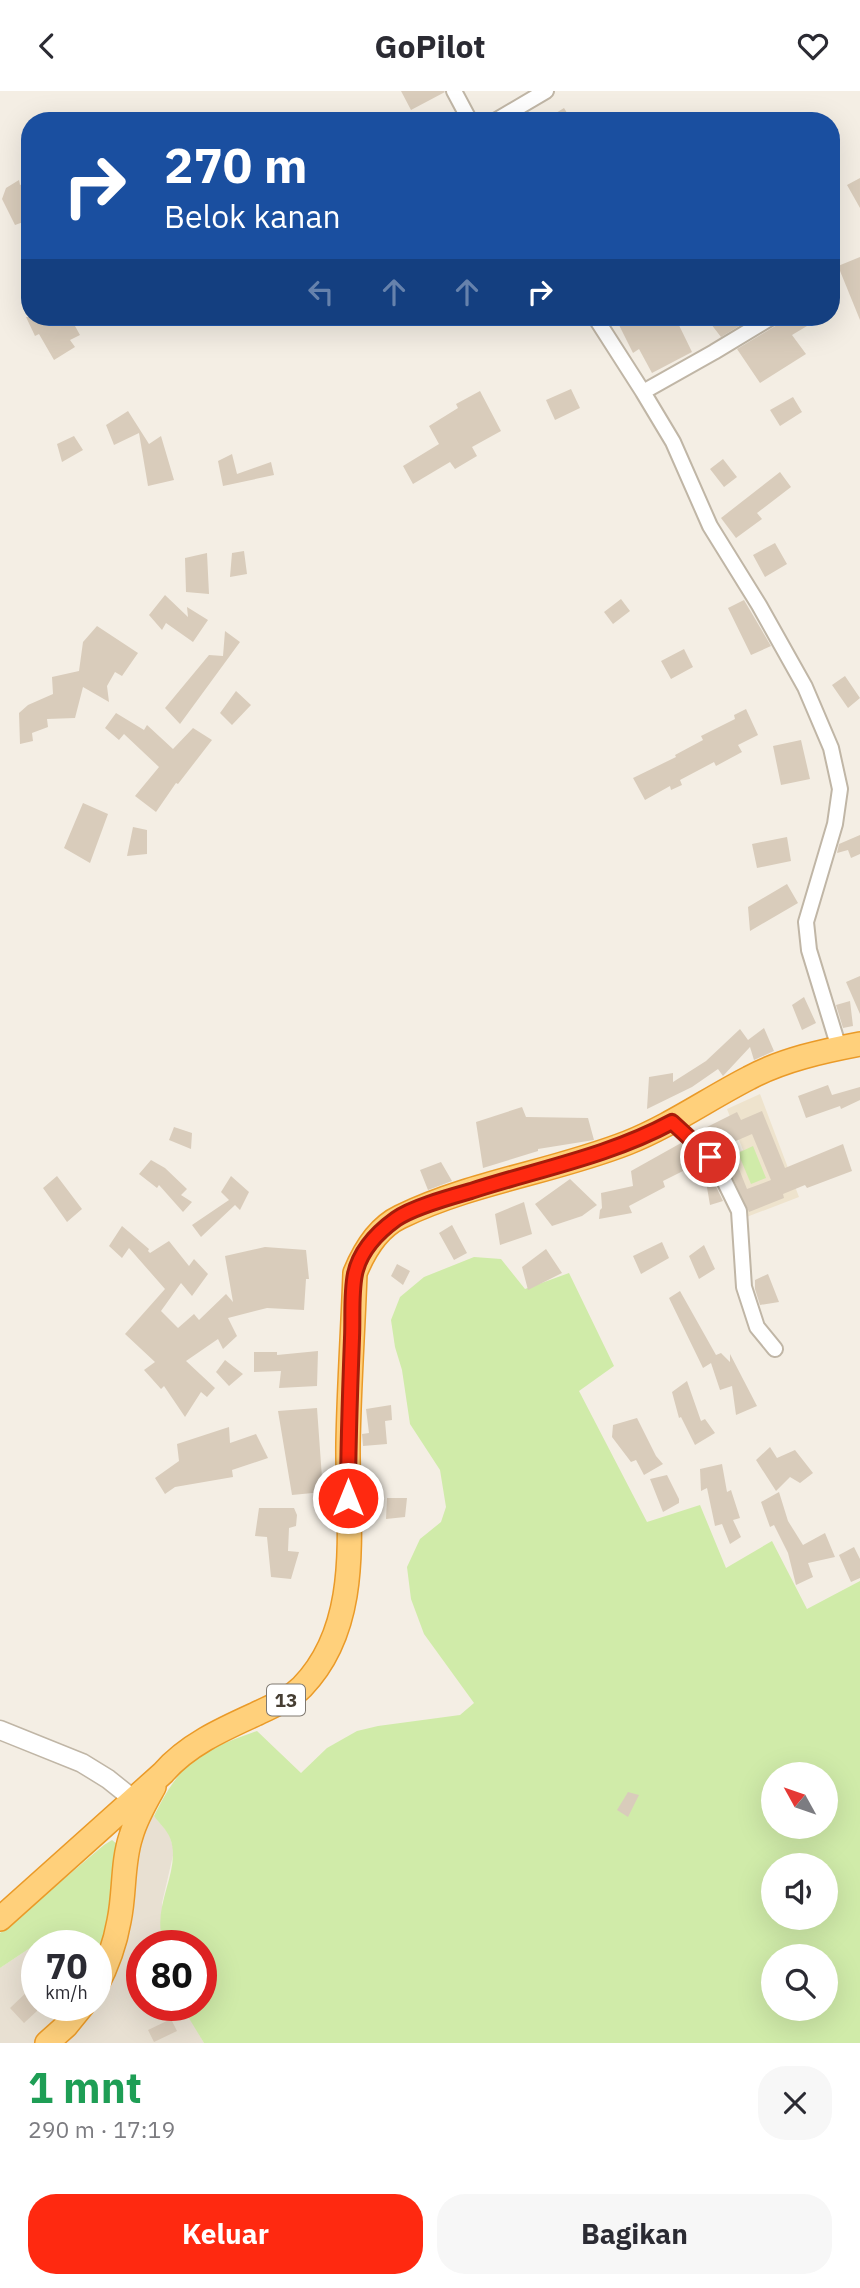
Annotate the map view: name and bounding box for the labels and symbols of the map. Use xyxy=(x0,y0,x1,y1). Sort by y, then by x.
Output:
pin xyxy=(680,1127,740,1187)
position arrow xyxy=(311,1461,385,1535)
road number: 13 xyxy=(267,1685,305,1715)
north arrow xyxy=(761,1762,838,1839)
speed limit sign: 80 xyxy=(126,1930,217,2021)

